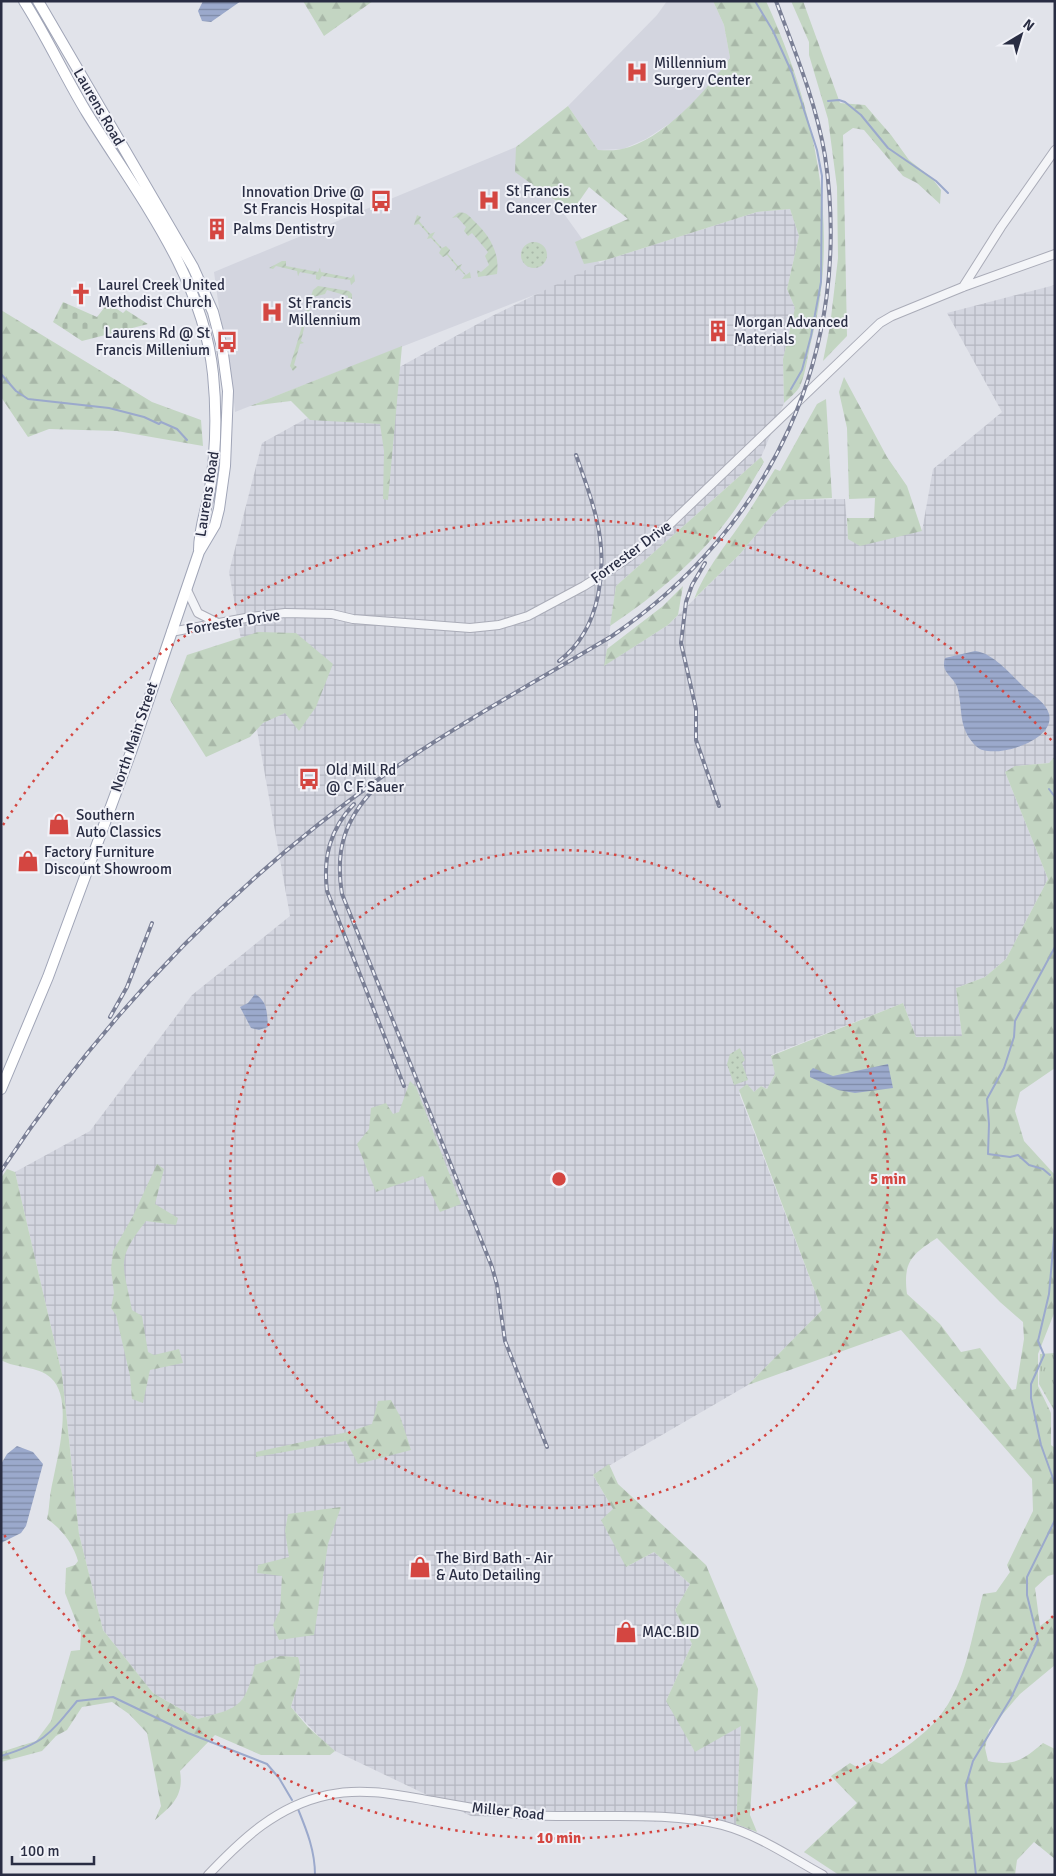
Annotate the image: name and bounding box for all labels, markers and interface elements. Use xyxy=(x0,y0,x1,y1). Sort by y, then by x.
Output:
north arrow xyxy=(996,10,1046,60)
text: N xyxy=(1020,15,1038,35)
place label: Millennium Surgery Center xyxy=(654,54,751,89)
hospital icon: Millennium Surgery Center xyxy=(624,59,650,85)
street label: Laurens Road xyxy=(70,65,128,149)
place label: St Francis Cancer Center xyxy=(506,182,597,217)
place label: Innovation Drive @ St Francis Hospital xyxy=(242,183,364,218)
hospital icon: St Francis Cancer Center xyxy=(476,187,502,213)
bus stop icon: Innovation Drive @ St Francis Hospital xyxy=(368,188,394,214)
building icon: Palms Dentistry xyxy=(204,216,230,242)
place label: Palms Dentistry xyxy=(233,220,335,238)
place label: Laurel Creek United Methodist Church xyxy=(98,276,225,311)
church icon: Laurel Creek United Methodist Church xyxy=(68,281,94,307)
place label: St Francis Millennium xyxy=(288,294,361,329)
hospital icon: St Francis Millennium xyxy=(259,299,285,325)
place label: Morgan Advanced Materials xyxy=(734,313,848,348)
building icon: Morgan Advanced Materials xyxy=(705,318,731,344)
place label: Laurens Rd @ St Francis Millenium xyxy=(96,324,210,359)
bus stop icon: Laurens Rd @ St Francis Millenium xyxy=(214,329,240,355)
street label: Laurens Road xyxy=(191,450,223,538)
street label: Forrester Drive xyxy=(587,517,675,587)
street label: Forrester Drive xyxy=(185,606,281,638)
street label: North Main Street xyxy=(107,680,161,794)
place label: Old Mill Rd @ C F Sauer xyxy=(326,761,405,796)
bus stop icon: Old Mill Rd @ C F Sauer xyxy=(296,766,322,792)
place label: Southern Auto Classics xyxy=(76,806,162,841)
shop icon: Southern Auto Classics xyxy=(46,811,72,837)
place label: Factory Furniture Discount Showroom xyxy=(44,843,172,878)
shop icon: Factory Furniture Discount Showroom xyxy=(15,848,41,874)
centre of rings xyxy=(550,1170,568,1188)
text: 5 min xyxy=(870,1170,906,1188)
place label: The Bird Bath - Air & Auto Detailing xyxy=(436,1549,553,1584)
shop icon: The Bird Bath - Air & Auto Detailing xyxy=(407,1554,433,1580)
shop icon: MAC.BID xyxy=(613,1619,639,1645)
place label: MAC.BID xyxy=(642,1623,699,1641)
street label: Miller Road xyxy=(471,1798,545,1824)
text: 10 min xyxy=(537,1829,581,1847)
scale bar xyxy=(12,1834,95,1866)
text: 100 m xyxy=(20,1842,60,1860)

